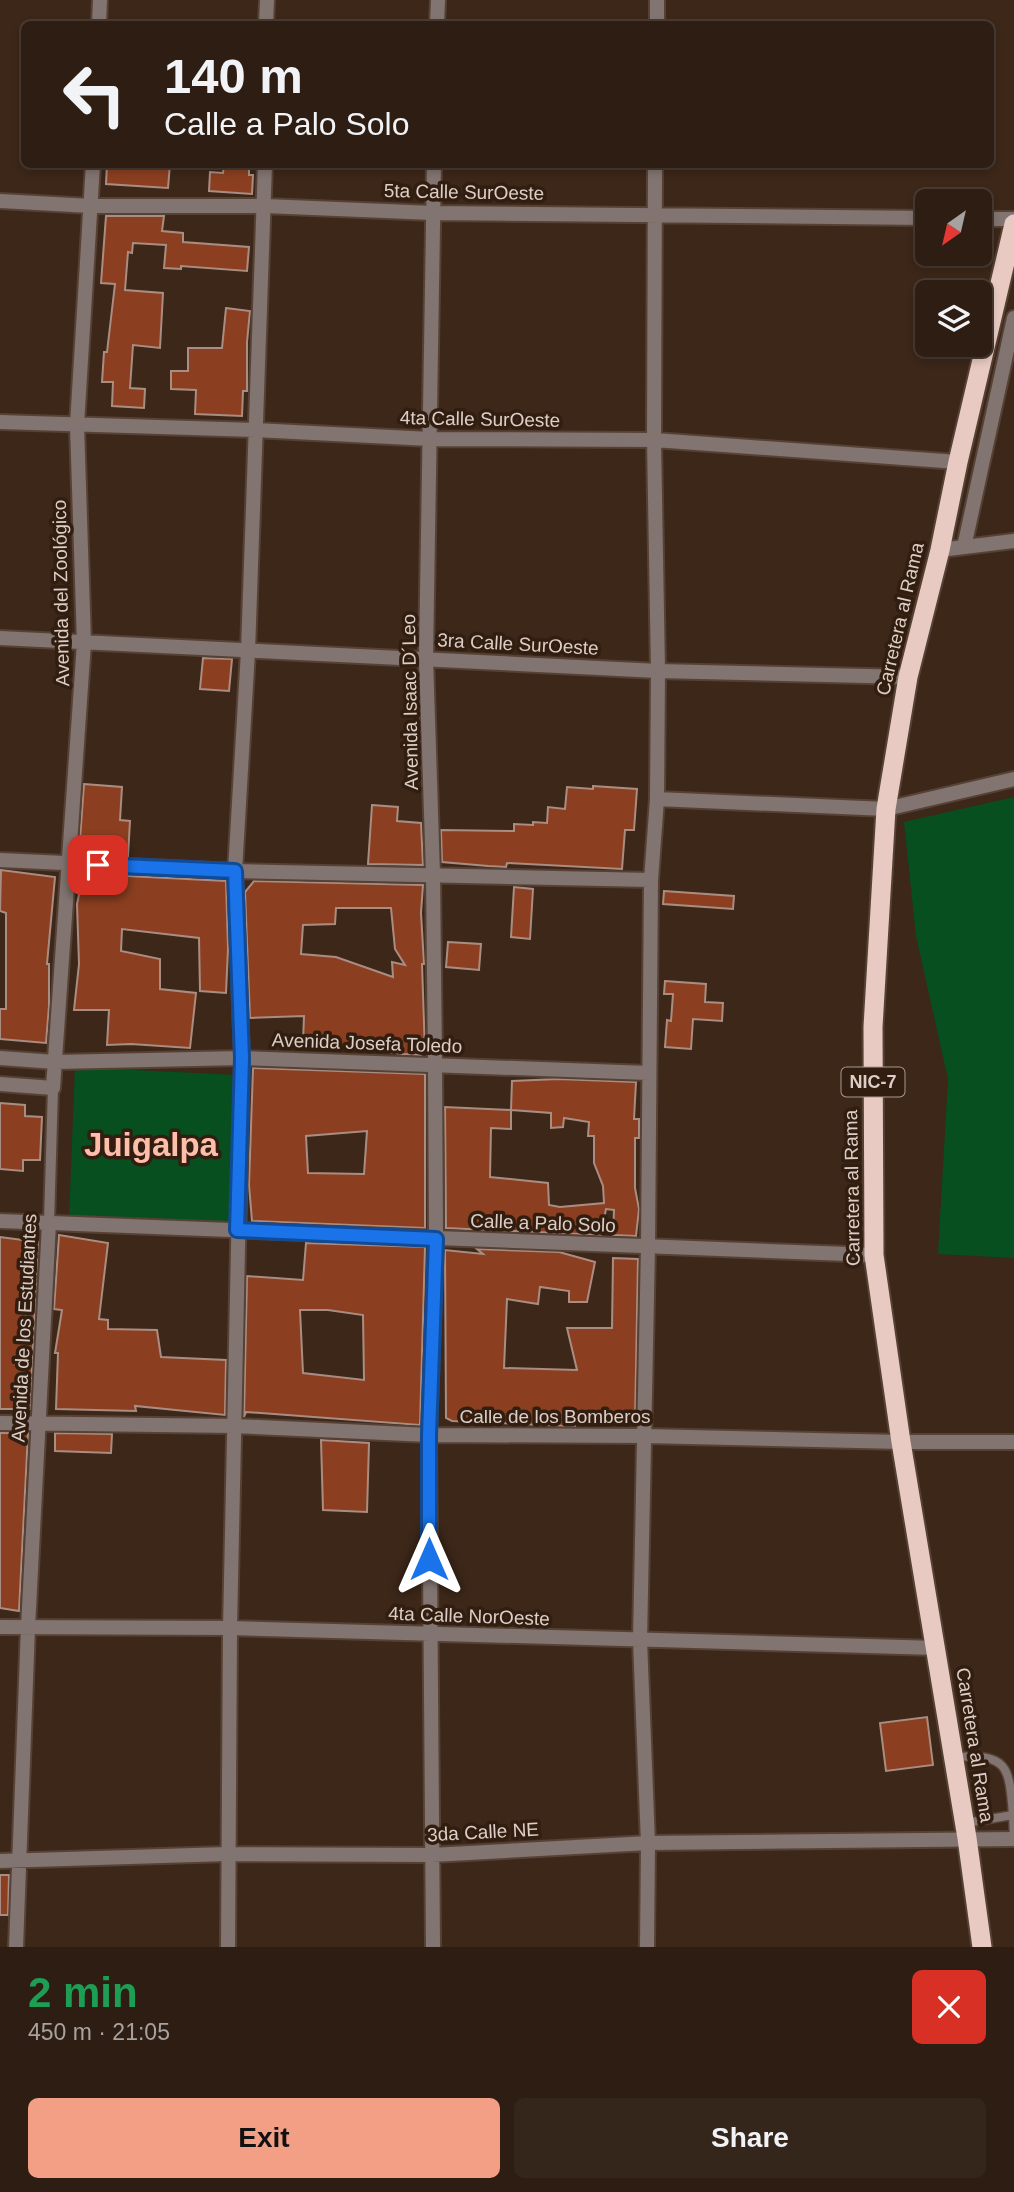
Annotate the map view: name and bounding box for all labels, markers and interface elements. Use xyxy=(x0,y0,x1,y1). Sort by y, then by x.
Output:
icon: left xyxy=(49,49,140,140)
text: 140 m xyxy=(164,49,303,103)
text: Calle a Palo Solo xyxy=(164,106,409,142)
street label: 5ta Calle SurOeste xyxy=(384,180,544,204)
north arrow xyxy=(915,189,992,266)
map controls xyxy=(915,189,992,357)
button: layers xyxy=(915,280,992,357)
street label: 4ta Calle SurOeste xyxy=(400,407,560,431)
street label: Avenida del Zoológico xyxy=(49,500,73,686)
street label: Carretera al Rama xyxy=(872,540,928,697)
street label: Avenida Isaac D´Leo xyxy=(398,614,422,790)
street label: 3ra Calle SurOeste xyxy=(437,629,599,659)
pin xyxy=(68,835,128,895)
icon: arrive xyxy=(79,846,117,884)
street label: Avenida Josefa Toledo xyxy=(271,1029,463,1057)
road number: NIC-7 xyxy=(842,1068,904,1097)
street label: Carretera al Rama xyxy=(840,1109,864,1266)
district label: Juigalpa xyxy=(84,1126,219,1163)
street label: Calle a Palo Solo xyxy=(470,1210,616,1236)
street label: Avenida de los Estudiantes xyxy=(8,1213,40,1443)
street label: Calle de los Bomberos xyxy=(459,1406,651,1427)
position arrow xyxy=(392,1522,466,1596)
street label: 4ta Calle NorOeste xyxy=(388,1603,550,1629)
street label: Carretera al Rama xyxy=(952,1666,998,1824)
street label: 3da Calle NE xyxy=(427,1819,539,1845)
text: 2 min xyxy=(28,1969,138,2016)
button: close xyxy=(912,1970,986,2044)
text: 450 m · 21:05 xyxy=(28,2019,170,2045)
button: Exit xyxy=(28,2098,500,2178)
button: Share xyxy=(514,2098,986,2178)

